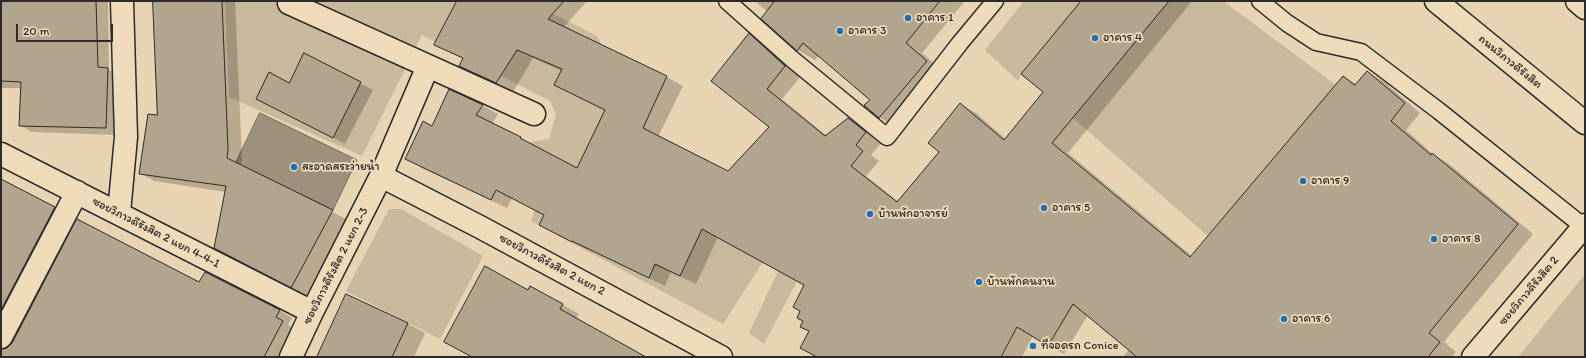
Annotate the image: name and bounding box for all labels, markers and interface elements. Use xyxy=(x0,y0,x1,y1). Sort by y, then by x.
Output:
place label: อาคาร 1 xyxy=(916,11,954,25)
marker: อาคาร 1 xyxy=(903,13,913,23)
scale bar xyxy=(18,16,115,42)
text: 20 m xyxy=(23,24,50,38)
place label: อาคาร 3 xyxy=(848,24,887,38)
marker: อาคาร 3 xyxy=(835,26,845,36)
place label: อาคาร 4 xyxy=(1103,31,1142,45)
street label: ถนนวิภาวดีรังสิต xyxy=(1475,32,1545,92)
marker: อาคาร 4 xyxy=(1090,33,1100,43)
place label: สะอาดสระว่ายน้ำ xyxy=(302,160,379,174)
marker: สะอาดสระว่ายน้ำ xyxy=(289,162,299,172)
place label: อาคาร 9 xyxy=(1311,174,1349,188)
marker: อาคาร 9 xyxy=(1298,176,1308,186)
street label: ซอยวิภาวดีรังสิต 2 แยก 4-4-1 xyxy=(90,195,222,271)
place label: อาคาร 5 xyxy=(1052,201,1090,215)
marker: อาคาร 5 xyxy=(1039,203,1049,213)
street label: ซอยวิภาวดีรังสิต 2 แยก 2-3 xyxy=(300,205,372,327)
place label: บ้านพักอาจารย์ xyxy=(878,207,948,221)
marker: บ้านพักอาจารย์ xyxy=(865,209,875,219)
street label: ซอยวิภาวดีรังสิต 2 แยก 2 xyxy=(497,231,607,299)
place label: อาคาร 8 xyxy=(1442,232,1481,246)
marker: อาคาร 8 xyxy=(1429,234,1439,244)
street label: ซอยวิภาวดีรังสิต 2 xyxy=(1496,254,1562,328)
place label: บ้านพักคนงาน xyxy=(987,275,1055,289)
marker: บ้านพักคนงาน xyxy=(974,277,984,287)
place label: อาคาร 6 xyxy=(1292,312,1330,326)
marker: อาคาร 6 xyxy=(1279,314,1289,324)
place label: ที่จอดรถ Conice xyxy=(1041,339,1118,353)
marker: ที่จอดรถ Conice xyxy=(1028,341,1038,351)

